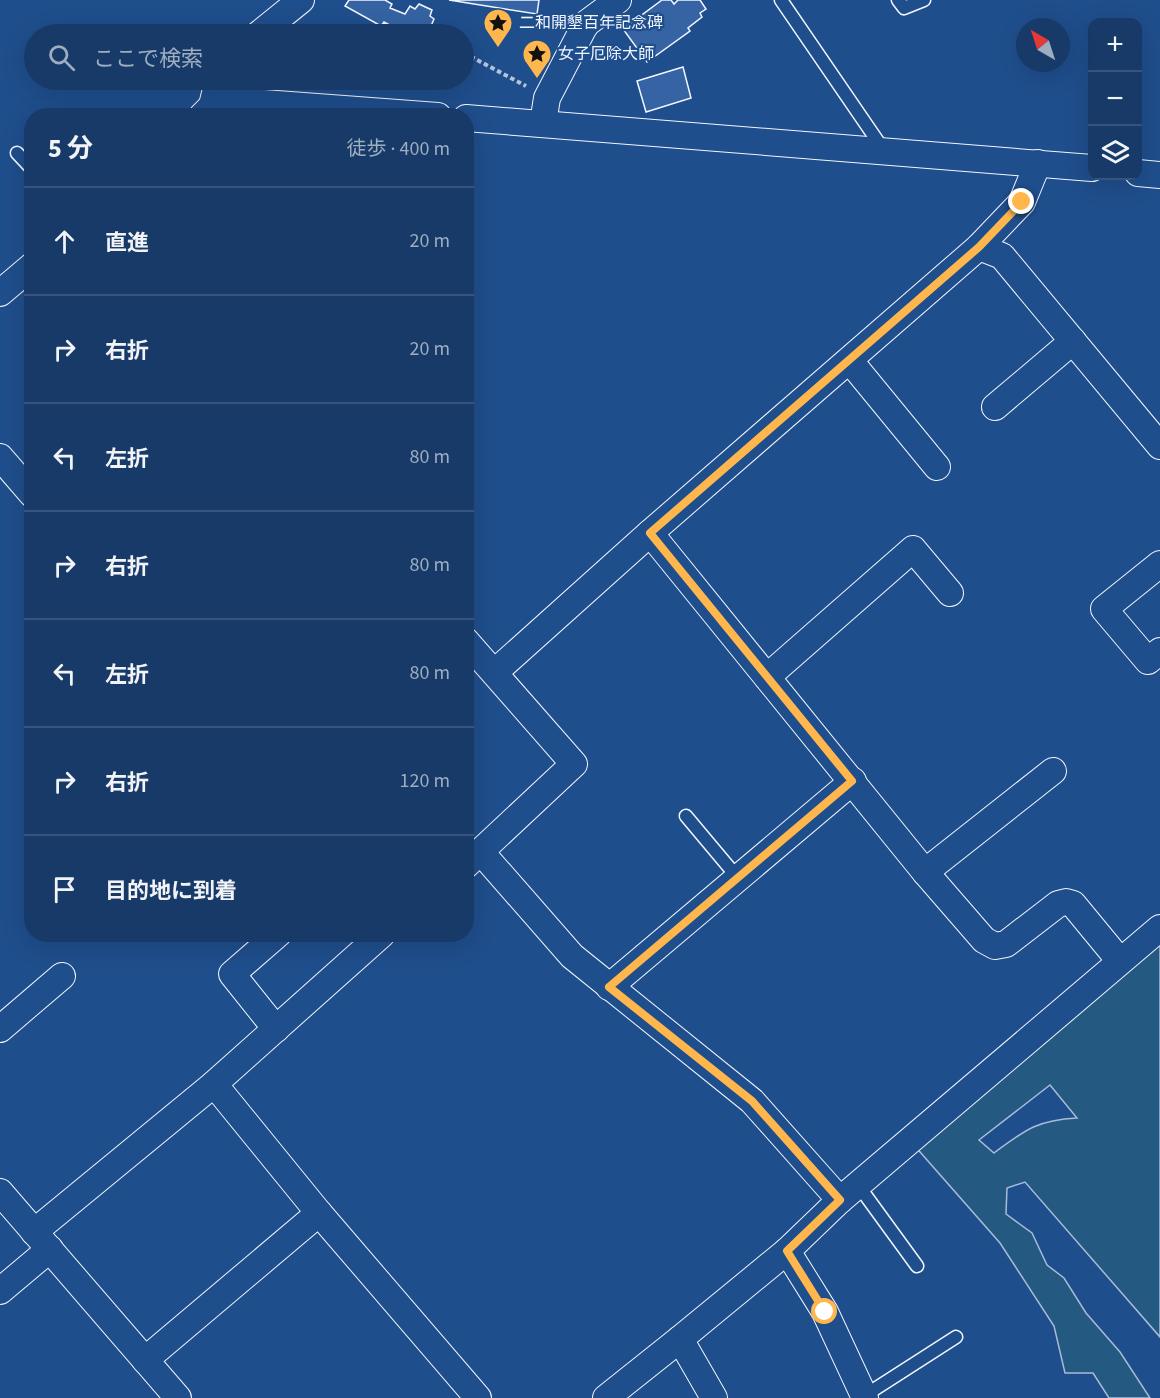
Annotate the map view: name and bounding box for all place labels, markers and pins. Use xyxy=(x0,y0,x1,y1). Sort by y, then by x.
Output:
place icon: 二和開墾百年記念碑 xyxy=(482,7,514,49)
place label: 二和開墾百年記念碑 xyxy=(519,12,663,34)
place icon: 女子厄除大師 xyxy=(521,38,553,80)
place label: 女子厄除大師 xyxy=(558,43,654,65)

